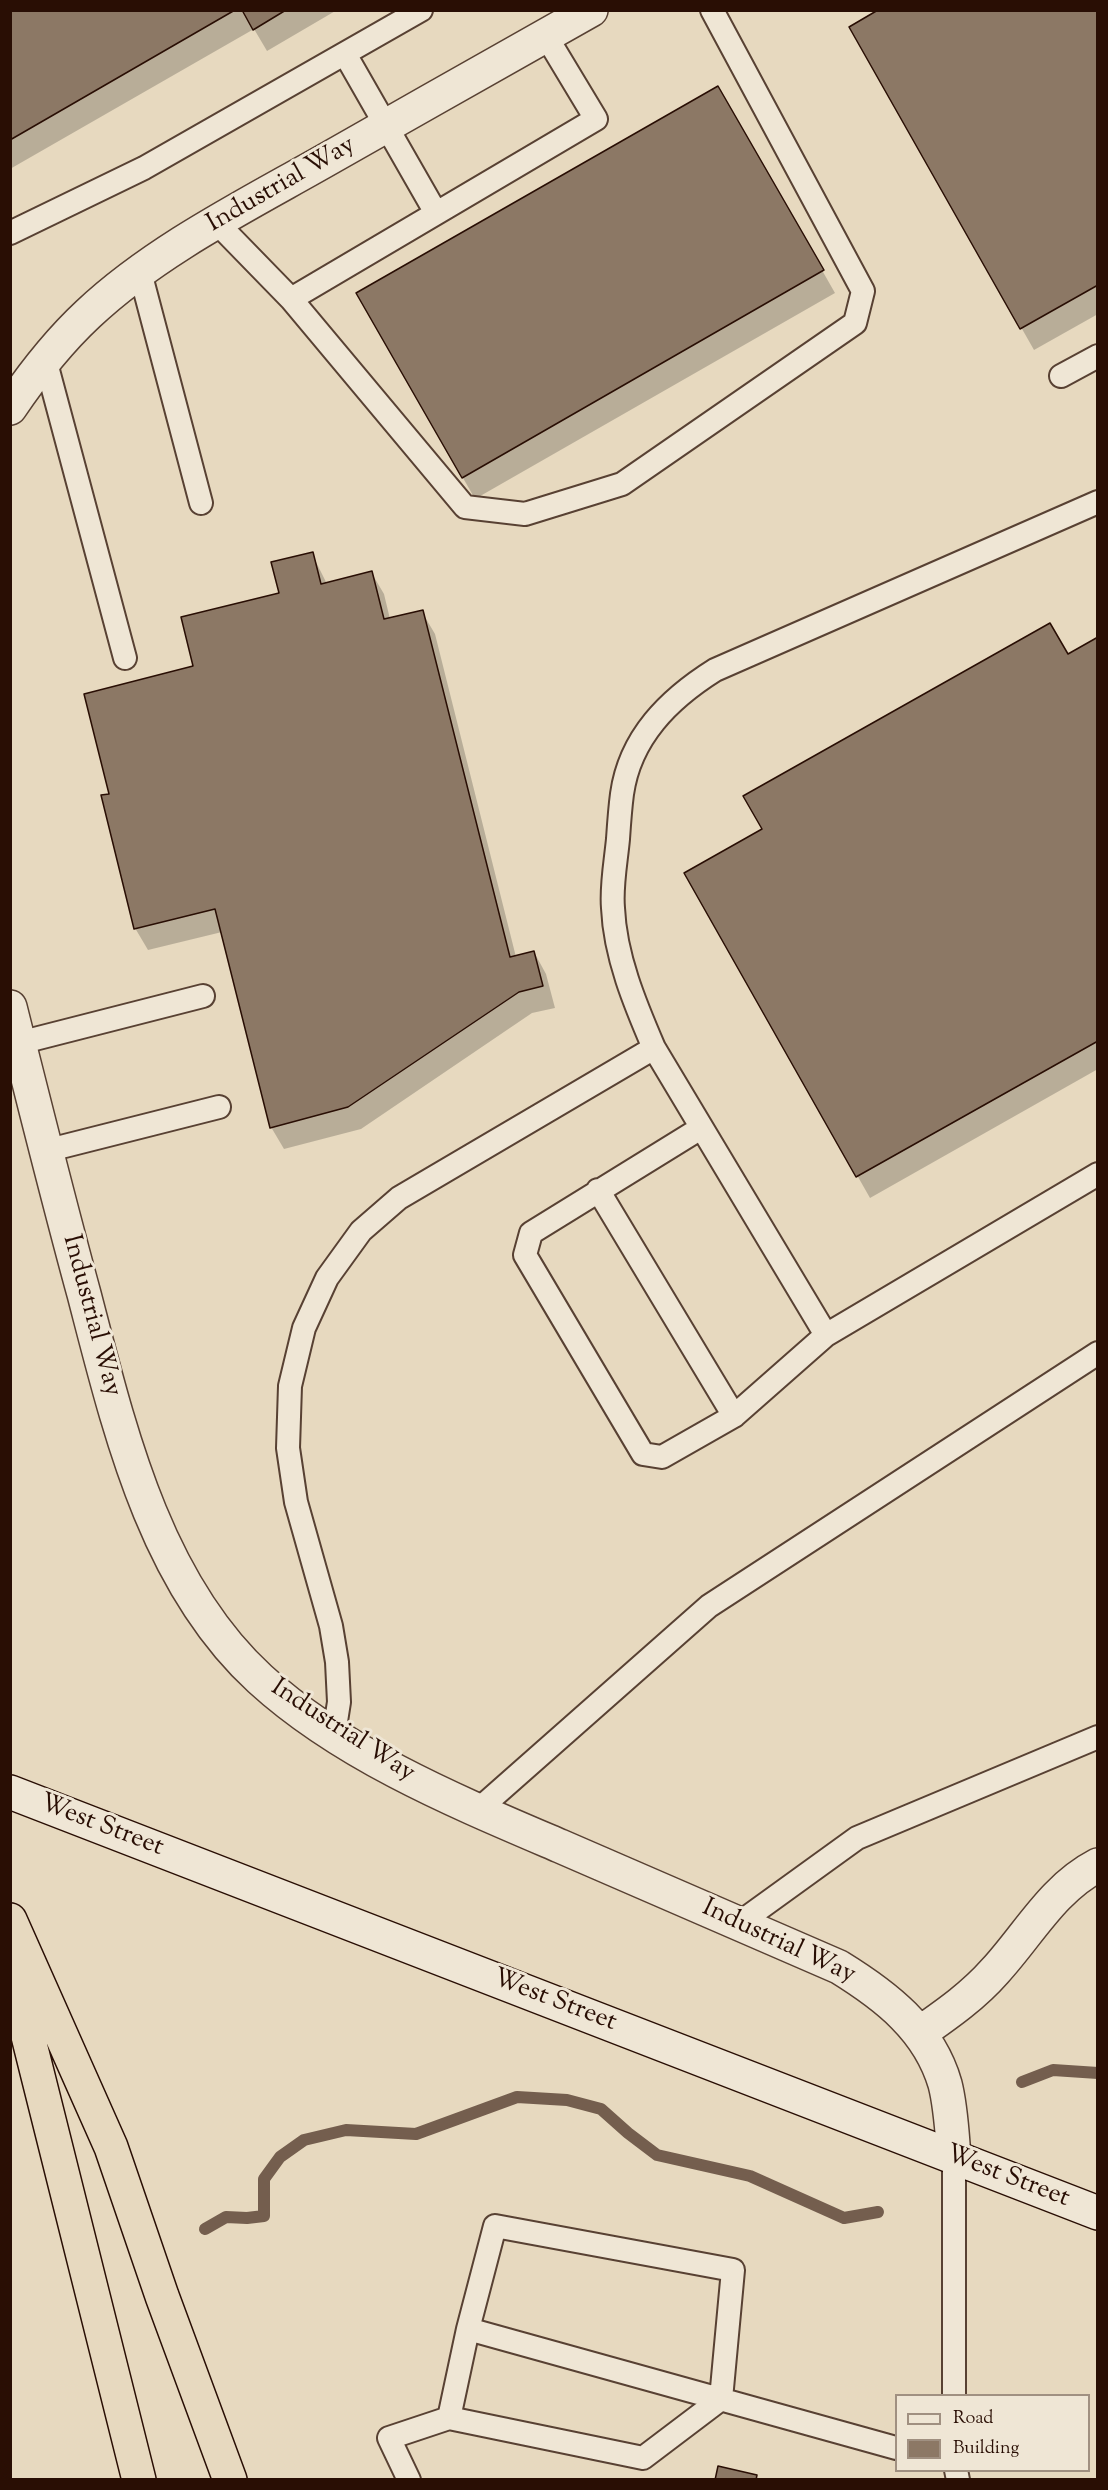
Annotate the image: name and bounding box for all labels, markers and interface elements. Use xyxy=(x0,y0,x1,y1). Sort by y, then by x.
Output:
street label: Industrial Way xyxy=(202,131,362,241)
street label: Industrial Way xyxy=(53,1232,127,1400)
street label: Industrial Way xyxy=(264,1674,420,1790)
street label: West Street xyxy=(35,1789,167,1865)
street label: Industrial Way xyxy=(696,1894,860,1992)
street label: West Street xyxy=(488,1964,620,2040)
street label: West Street xyxy=(941,2140,1073,2216)
legend xyxy=(895,2394,1090,2472)
text: Road xyxy=(953,2406,993,2432)
text: Building xyxy=(953,2436,1019,2462)

